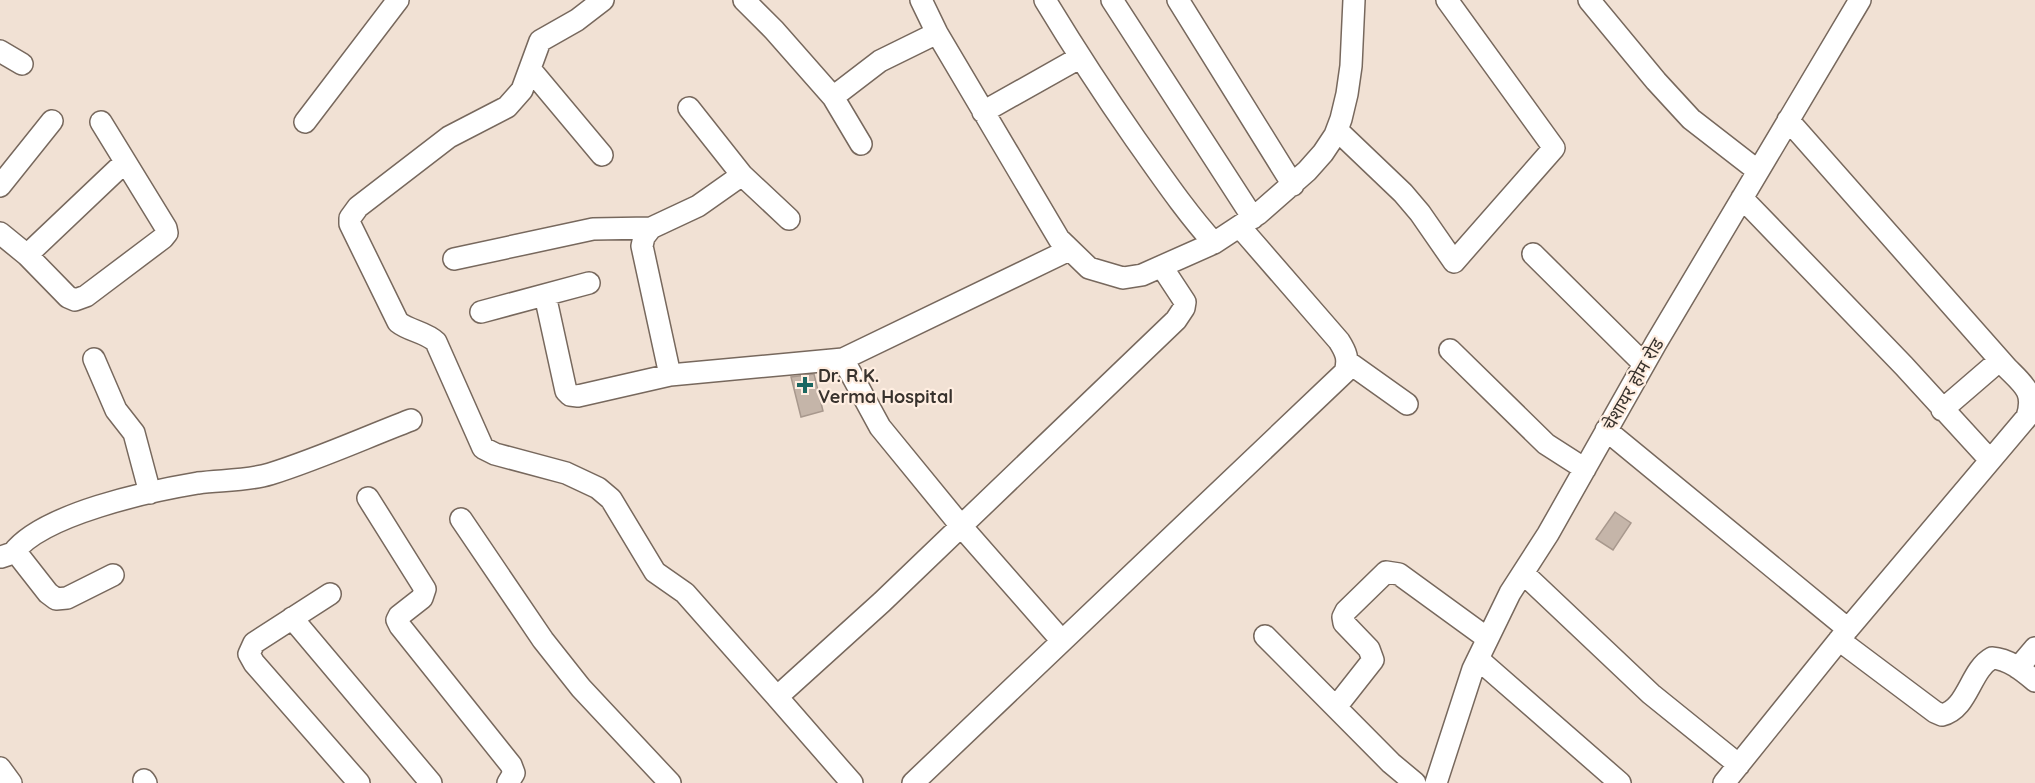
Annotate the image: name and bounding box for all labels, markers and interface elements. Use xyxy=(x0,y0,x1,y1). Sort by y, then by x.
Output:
street label: चेशायर होम रोड xyxy=(1597,334,1669,434)
place label: Dr. R.K. Verma Hospital xyxy=(818,364,953,408)
marker: Dr. R.K. Verma Hospital xyxy=(796,376,814,394)

